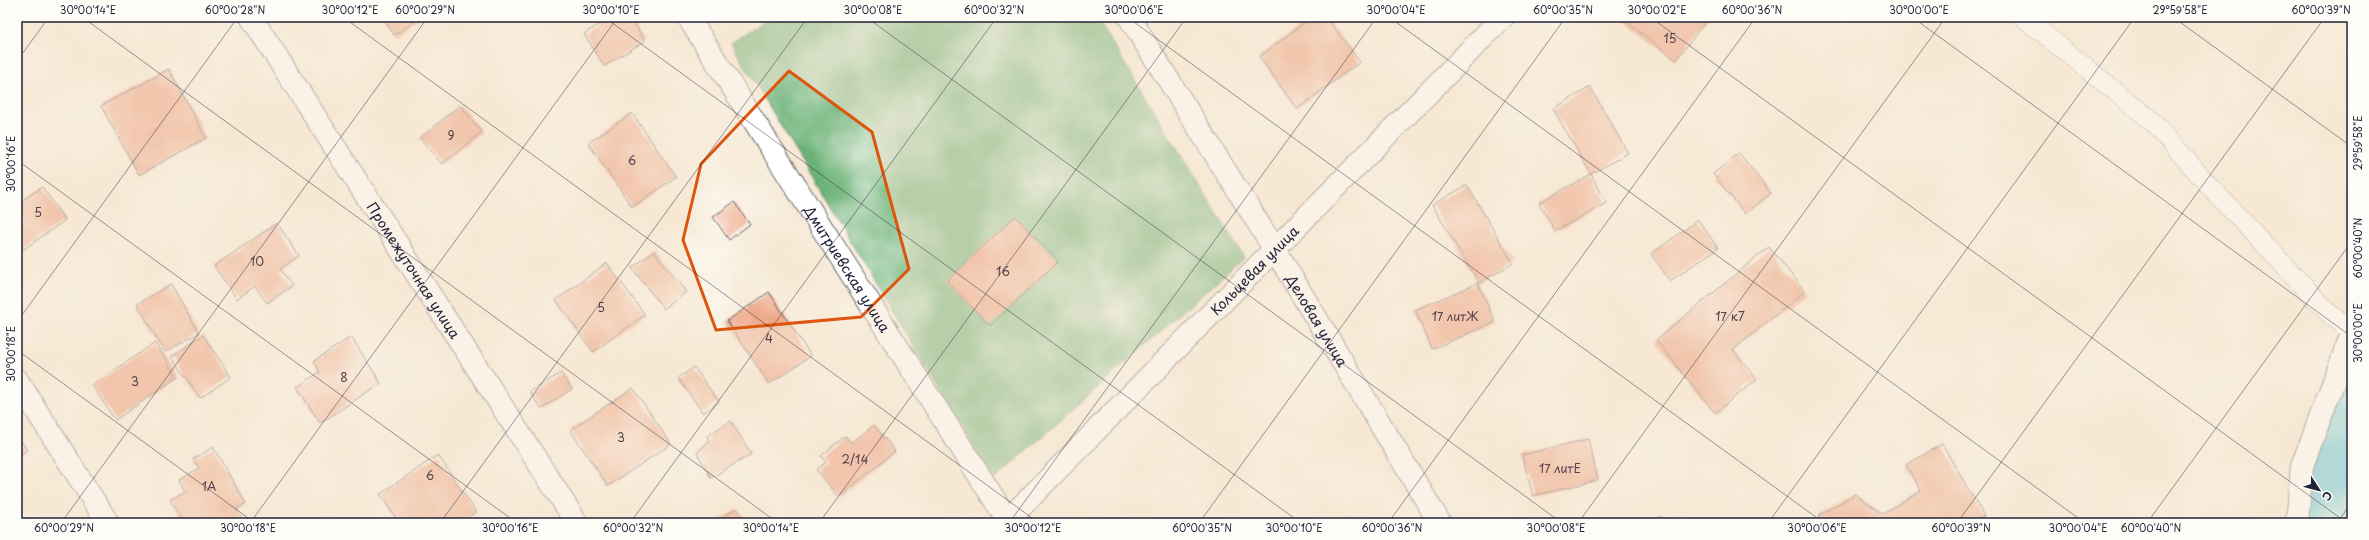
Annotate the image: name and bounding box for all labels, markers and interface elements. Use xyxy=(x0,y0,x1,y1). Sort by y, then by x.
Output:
text: 30°00'14"E xyxy=(60,2,116,17)
text: 60°00'28"N xyxy=(205,2,266,17)
text: 30°00'12"E xyxy=(322,2,378,17)
text: 60°00'29"N xyxy=(395,2,455,17)
text: 30°00'10"E xyxy=(583,2,640,17)
text: 30°00'08"E xyxy=(844,2,902,17)
text: 60°00'32"N xyxy=(964,2,1024,17)
text: 30°00'06"E xyxy=(1104,2,1164,17)
text: 30°00'04"E xyxy=(1367,2,1425,17)
text: 60°00'35"N xyxy=(1533,2,1593,17)
text: 30°00'02"E xyxy=(1627,2,1687,17)
text: 60°00'36"N xyxy=(1722,2,1783,17)
text: 30°00'00"E xyxy=(1889,2,1949,17)
text: 29°59'58"E xyxy=(2153,2,2207,17)
text: 60°00'39"N xyxy=(2291,2,2351,17)
house number: 15 xyxy=(1663,29,1677,47)
text: 29°59'58"E xyxy=(2350,116,2365,170)
house number: 9 xyxy=(447,126,455,144)
text: 30°00'16"E xyxy=(3,136,18,192)
house number: 6 xyxy=(628,151,636,169)
street label: Промежуточная улица xyxy=(362,198,466,343)
street label: Дмитриевская улица xyxy=(799,200,896,336)
house number: 5 xyxy=(34,203,42,221)
text: 60°00'40"N xyxy=(2350,217,2365,278)
street label: Кольцевая улица xyxy=(1205,220,1303,320)
house number: 10 xyxy=(250,252,264,270)
house number: 16 xyxy=(996,262,1010,280)
street label: Деловая улица xyxy=(1281,269,1354,371)
house number: 5 xyxy=(597,298,605,316)
text: 30°00'00"E xyxy=(2350,303,2365,363)
house number: 17 литЖ xyxy=(1432,307,1478,325)
house number: 17 к7 xyxy=(1715,307,1745,325)
text: 30°00'18"E xyxy=(3,326,18,382)
house number: 4 xyxy=(765,329,773,347)
house number: 8 xyxy=(340,368,348,386)
house number: 3 xyxy=(131,372,139,390)
house number: 3 xyxy=(617,428,625,446)
house number: 2/14 xyxy=(842,450,868,468)
house number: 17 литЕ xyxy=(1539,459,1581,477)
house number: 6 xyxy=(426,466,434,484)
north arrow xyxy=(2299,470,2339,510)
house number: 1А xyxy=(202,477,216,495)
text: С xyxy=(2318,488,2337,505)
text: 60°00'29"N xyxy=(34,520,94,535)
text: 30°00'18"E xyxy=(220,520,276,535)
text: 30°00'16"E xyxy=(482,520,538,535)
text: 60°00'32"N xyxy=(603,520,663,535)
text: 30°00'14"E xyxy=(743,520,799,535)
text: 30°00'12"E xyxy=(1005,520,1061,535)
text: 60°00'35"N xyxy=(1172,520,1232,535)
text: 30°00'10"E xyxy=(1266,520,1323,535)
text: 60°00'36"N xyxy=(1362,520,1423,535)
text: 30°00'08"E xyxy=(1527,520,1585,535)
text: 30°00'06"E xyxy=(1787,520,1847,535)
text: 60°00'39"N xyxy=(1931,520,1991,535)
text: 30°00'04"E xyxy=(2049,520,2107,535)
text: 60°00'40"N xyxy=(2121,520,2182,535)

